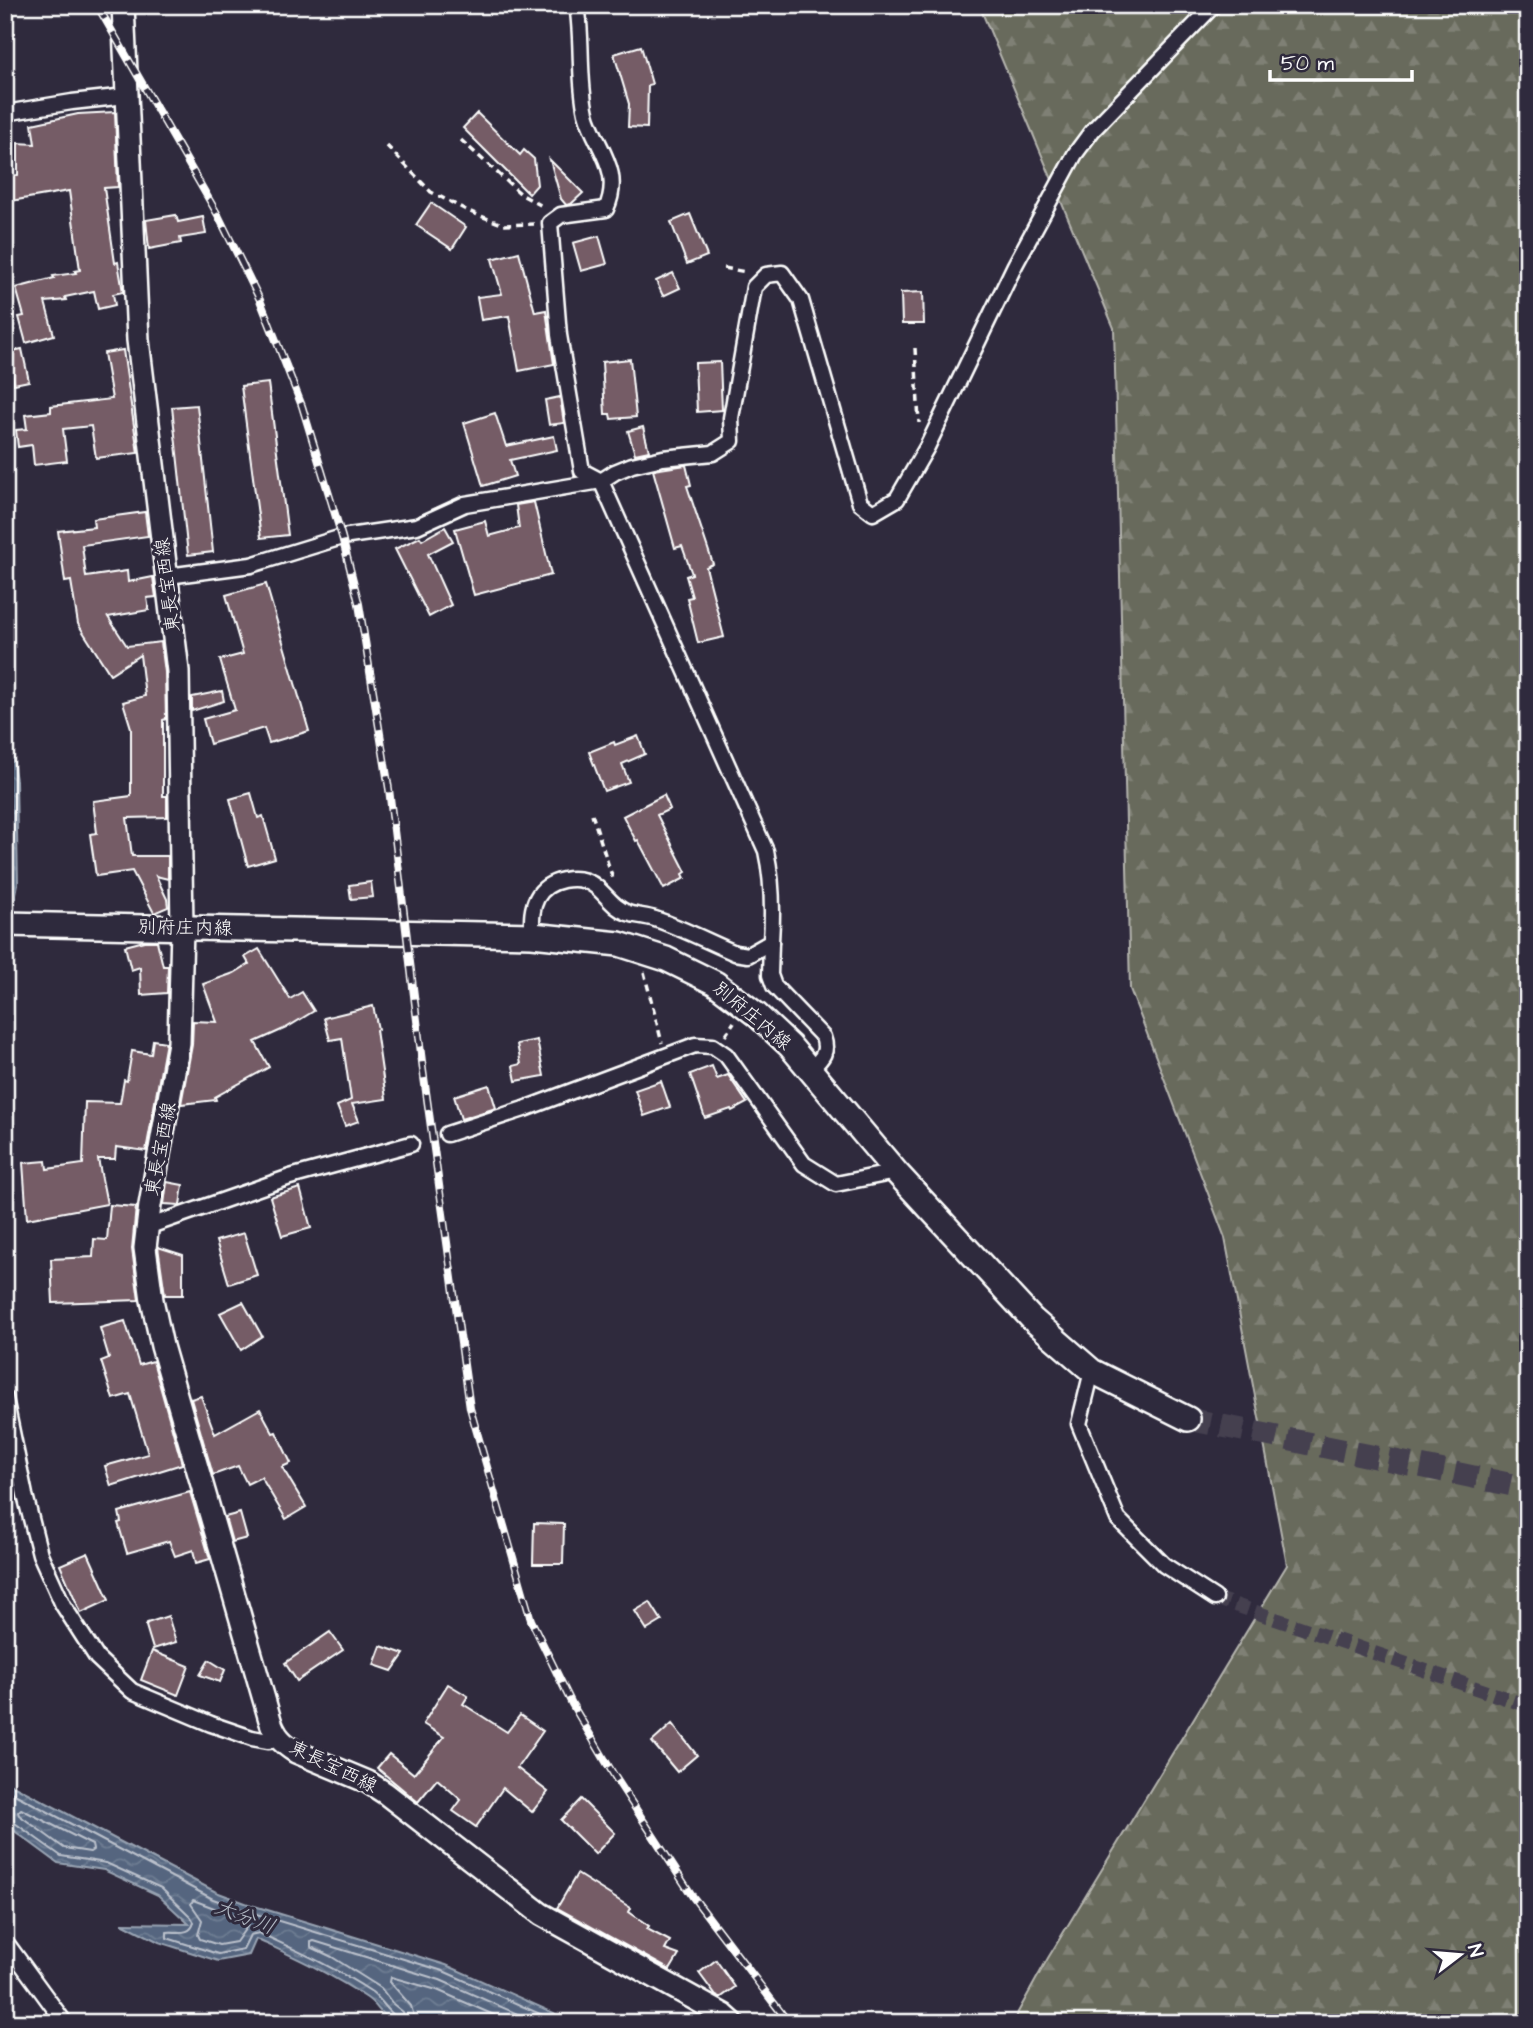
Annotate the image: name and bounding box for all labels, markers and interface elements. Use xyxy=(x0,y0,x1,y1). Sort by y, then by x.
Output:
scale bar xyxy=(1270,38,1412,82)
text: 50 m xyxy=(1281,49,1335,78)
street label: 東長宝西線 xyxy=(149,536,187,634)
street label: 別府庄内線 xyxy=(137,914,233,942)
street label: 別府庄内線 xyxy=(707,975,797,1057)
street label: 東長宝西線 xyxy=(139,1100,183,1198)
street label: 東長宝西線 xyxy=(284,1734,382,1800)
water label: 大分川 xyxy=(210,1892,280,1942)
north arrow xyxy=(1424,1920,1494,1990)
text: N xyxy=(1460,1941,1490,1960)

